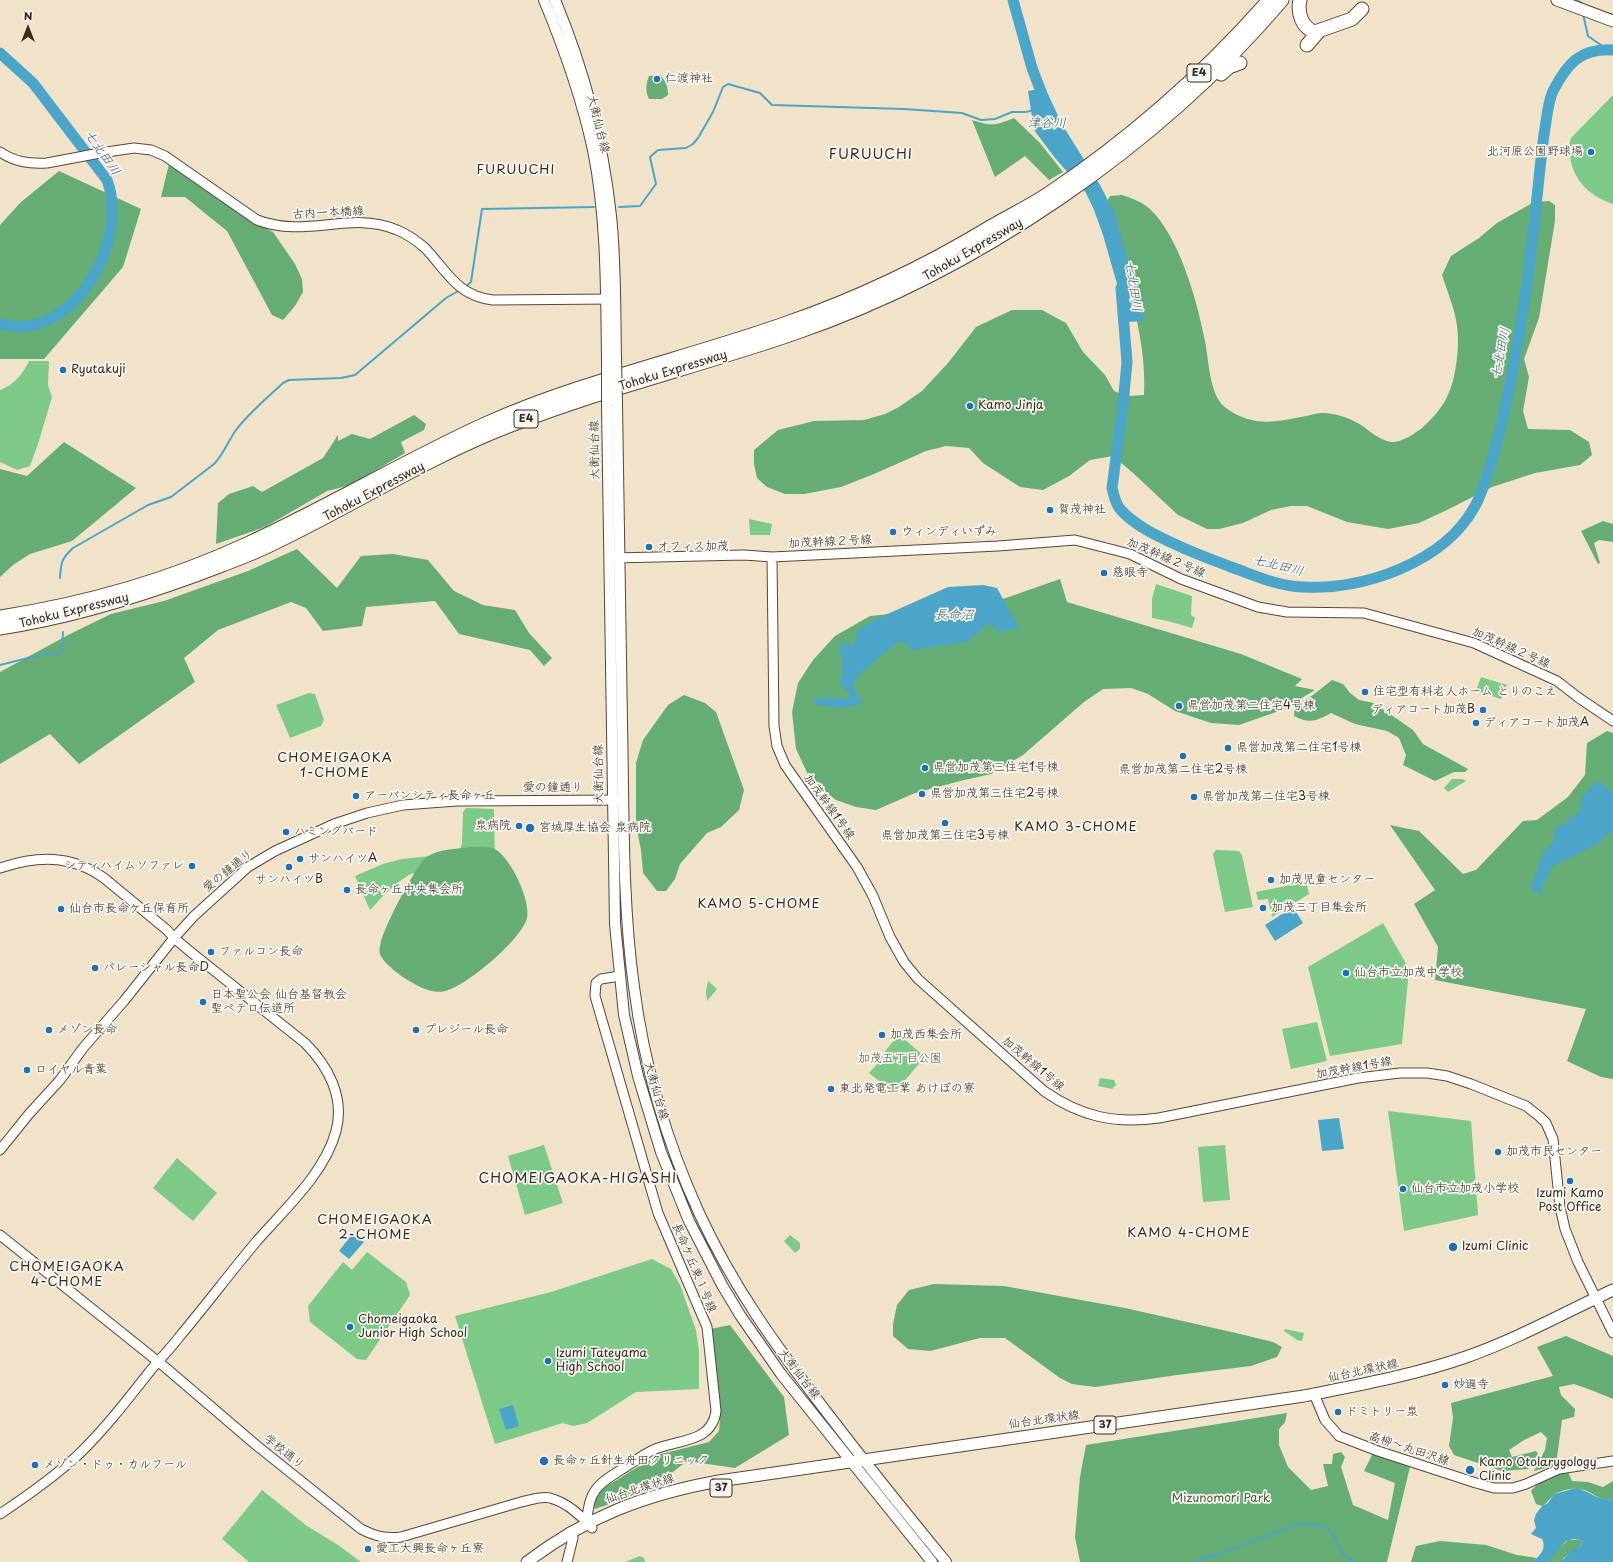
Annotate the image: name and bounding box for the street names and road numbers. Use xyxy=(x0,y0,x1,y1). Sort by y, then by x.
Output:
road number: E4 xyxy=(1187,64,1211,82)
street label: 大衡仙台線 xyxy=(584,93,612,155)
street label: 古内一本橋線 xyxy=(292,204,364,222)
street label: Tohoku Expressway xyxy=(921,216,1025,284)
street label: Tohoku Expressway xyxy=(617,348,729,394)
road number: E4 xyxy=(514,410,538,428)
street label: 大衡仙台線 xyxy=(587,420,603,480)
street label: Tohoku Expressway xyxy=(321,459,427,525)
street label: 加茂幹線２号線 xyxy=(788,533,872,551)
street label: 加茂幹線２号線 xyxy=(1125,535,1207,581)
street label: Tohoku Expressway xyxy=(18,590,130,632)
street label: 加茂幹線２号線 xyxy=(1470,624,1552,672)
street label: 大衡仙台線 xyxy=(591,744,607,804)
street label: 加茂幹線1号線 xyxy=(800,771,858,843)
street label: 愛の鐘通り xyxy=(523,781,583,795)
street label: 愛の鐘通り xyxy=(200,847,256,895)
street label: 加茂幹線1号線 xyxy=(999,1034,1067,1094)
street label: 加茂幹線1号線 xyxy=(1315,1054,1393,1082)
street label: 大衡仙台線 xyxy=(641,1060,671,1122)
street label: 長命ケ丘東１号線 xyxy=(669,1221,719,1315)
street label: 大衡仙台線 xyxy=(775,1346,823,1402)
street label: 仙台北環状線 xyxy=(1326,1356,1400,1386)
street label: 仙台北環状線 xyxy=(1007,1408,1081,1432)
road number: 37 xyxy=(1094,1416,1116,1434)
street label: 高柳～丸田沢線 xyxy=(1367,1429,1451,1469)
street label: 学校通り xyxy=(261,1431,307,1473)
street label: 仙台北環状線 xyxy=(604,1471,676,1507)
road number: 37 xyxy=(710,1479,732,1497)

